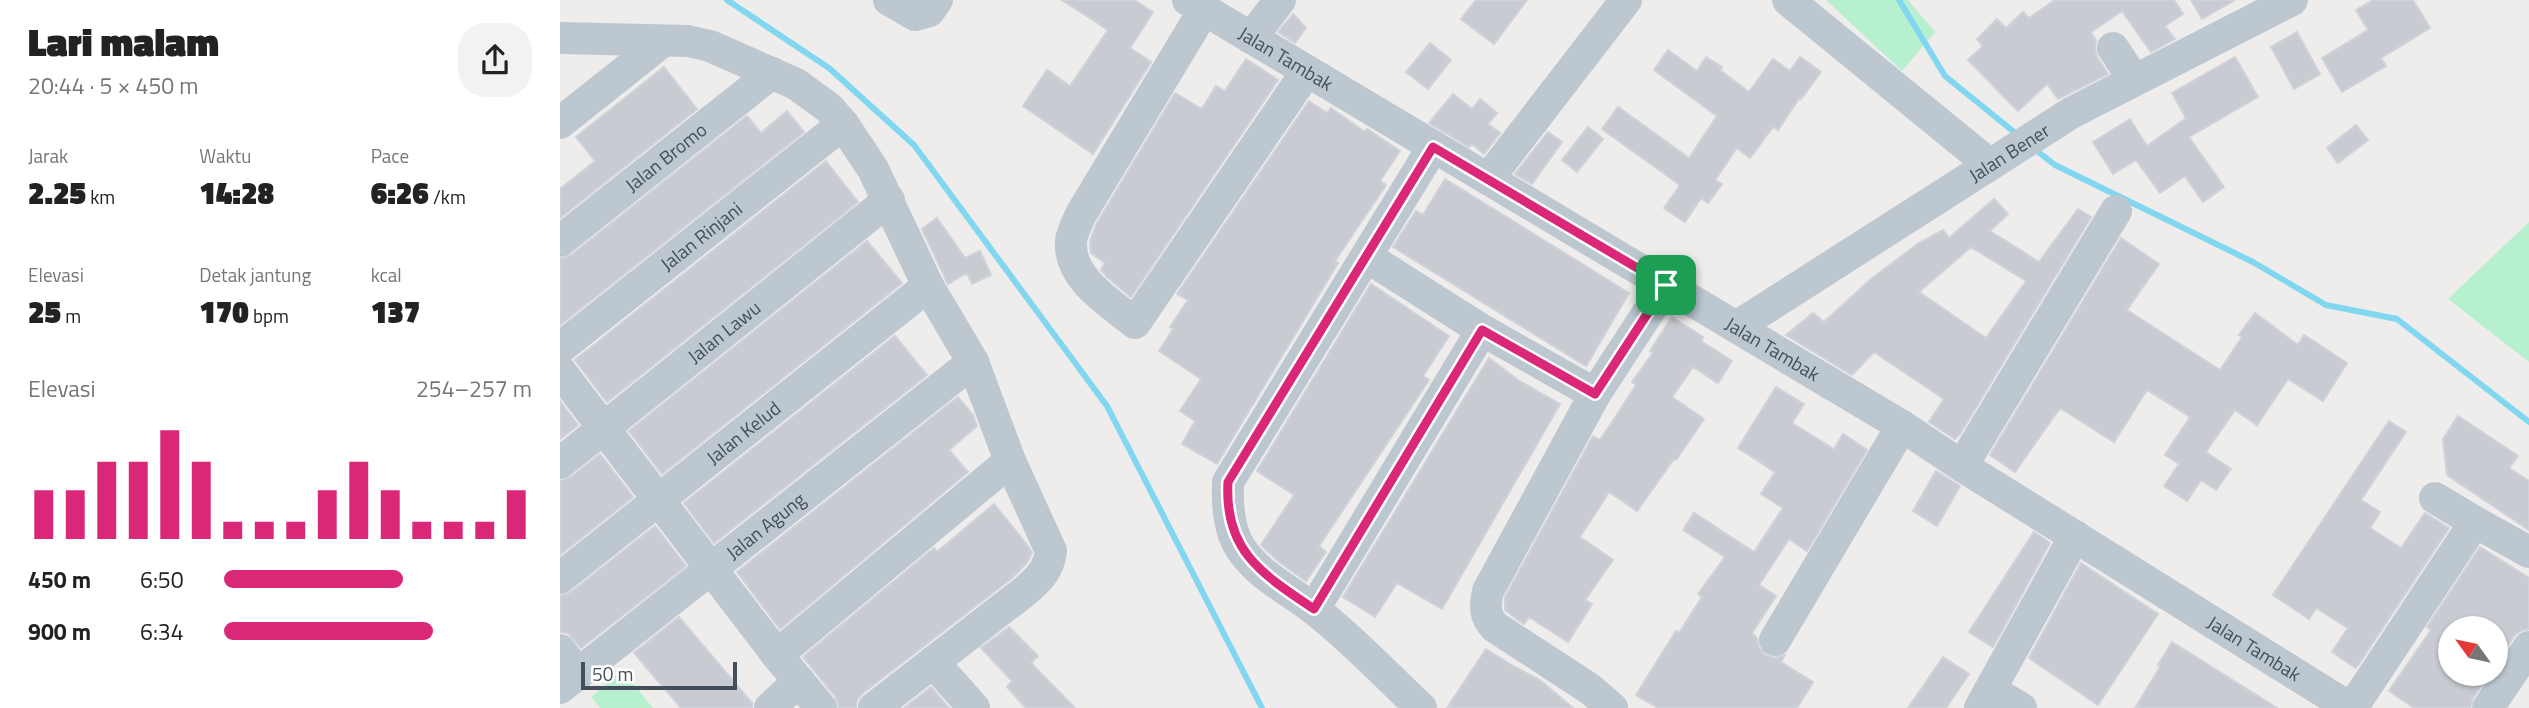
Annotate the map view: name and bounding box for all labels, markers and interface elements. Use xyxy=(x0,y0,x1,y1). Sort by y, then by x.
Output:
text: Lari malam xyxy=(28,13,219,71)
street label: Jalan Tambak xyxy=(1233,18,1339,98)
button: share xyxy=(458,23,532,97)
text: 20:44 · 5 × 450 m xyxy=(28,68,198,103)
street label: Jalan Bromo xyxy=(618,115,713,198)
street label: Jalan Bener xyxy=(1963,115,2055,189)
text: Jarak xyxy=(28,141,68,170)
text: Waktu xyxy=(199,141,251,170)
text: Pace xyxy=(371,141,409,170)
text: 2.25 xyxy=(28,170,86,216)
text: 14:28 xyxy=(199,170,274,216)
text: 6:26 xyxy=(371,170,429,216)
text: km xyxy=(86,182,115,211)
text: /km xyxy=(429,182,466,211)
street label: Jalan Rinjani xyxy=(654,194,748,278)
pin xyxy=(1636,255,1696,315)
text: Elevasi xyxy=(28,260,84,289)
text: Detak jantung xyxy=(199,260,311,289)
text: kcal xyxy=(371,260,402,289)
icon: arrive xyxy=(1647,266,1685,304)
text: 25 xyxy=(28,289,61,335)
text: 170 xyxy=(199,289,249,335)
text: 137 xyxy=(371,289,420,335)
street label: Jalan Lawu xyxy=(681,293,767,370)
text: m xyxy=(61,301,81,330)
text: bpm xyxy=(249,301,289,330)
street label: Jalan Tambak xyxy=(1720,309,1826,388)
text: Elevasi xyxy=(28,371,96,406)
text: 254–257 m xyxy=(416,371,532,406)
street label: Jalan Kelud xyxy=(700,393,786,471)
street label: Jalan Agung xyxy=(719,485,812,566)
text: 450 m xyxy=(28,562,91,597)
text: 6:50 xyxy=(140,562,184,597)
street label: Jalan Tambak xyxy=(2202,608,2307,688)
text: 900 m xyxy=(28,614,91,649)
text: 6:34 xyxy=(140,614,184,649)
north arrow xyxy=(2438,616,2508,686)
map controls xyxy=(2438,616,2508,686)
scale bar xyxy=(581,659,737,691)
text: 50 m xyxy=(592,659,633,688)

